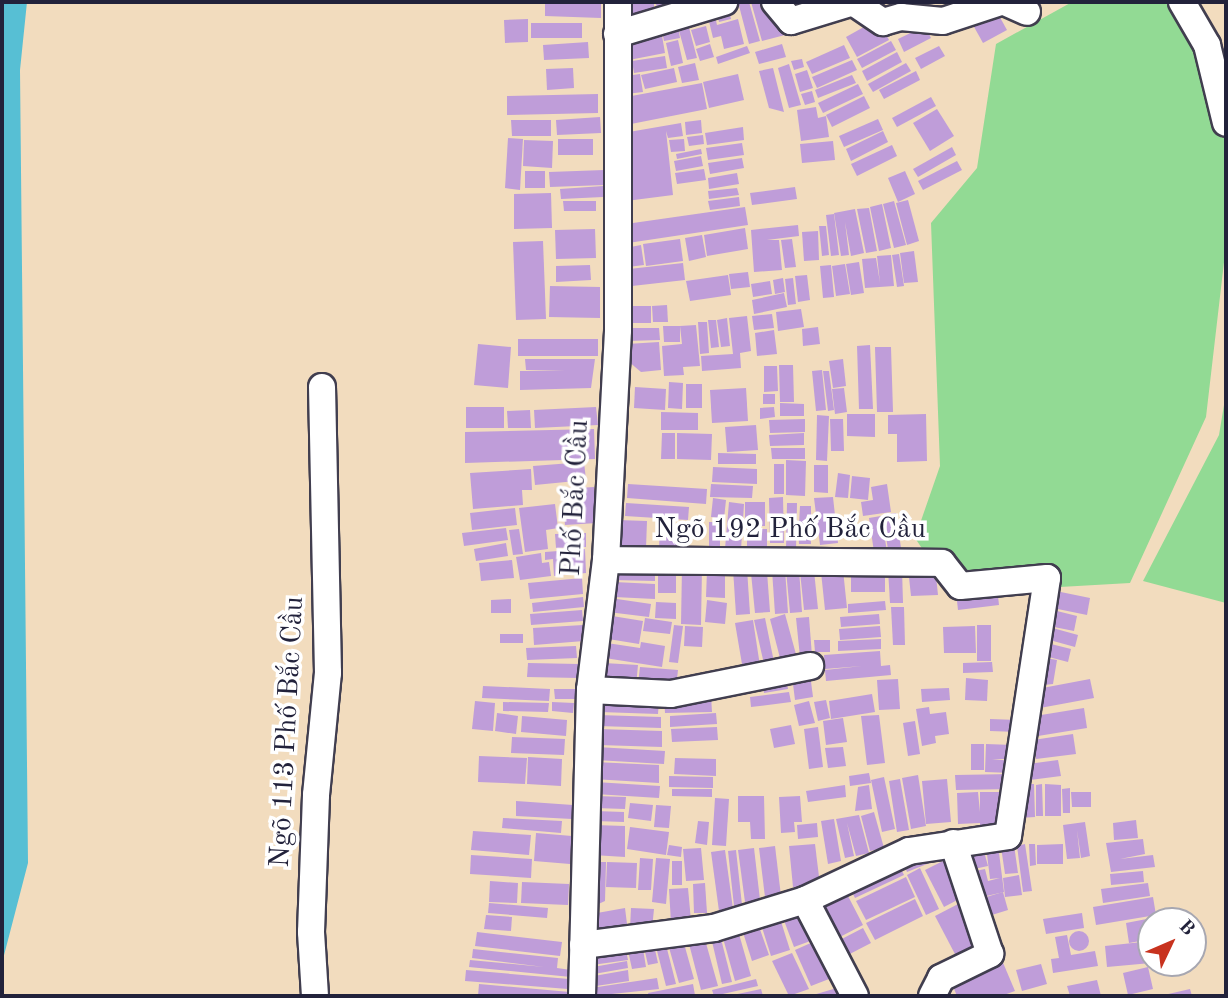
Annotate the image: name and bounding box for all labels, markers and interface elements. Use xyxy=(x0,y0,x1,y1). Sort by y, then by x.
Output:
street label: Phố Bắc Cầu xyxy=(555,419,597,577)
street label: Ngõ 192 Phố Bắc Cầu xyxy=(654,513,926,547)
street label: Ngõ 113 Phố Bắc Cầu xyxy=(264,595,312,869)
north arrow xyxy=(1137,907,1207,977)
text: B xyxy=(1175,917,1198,940)

